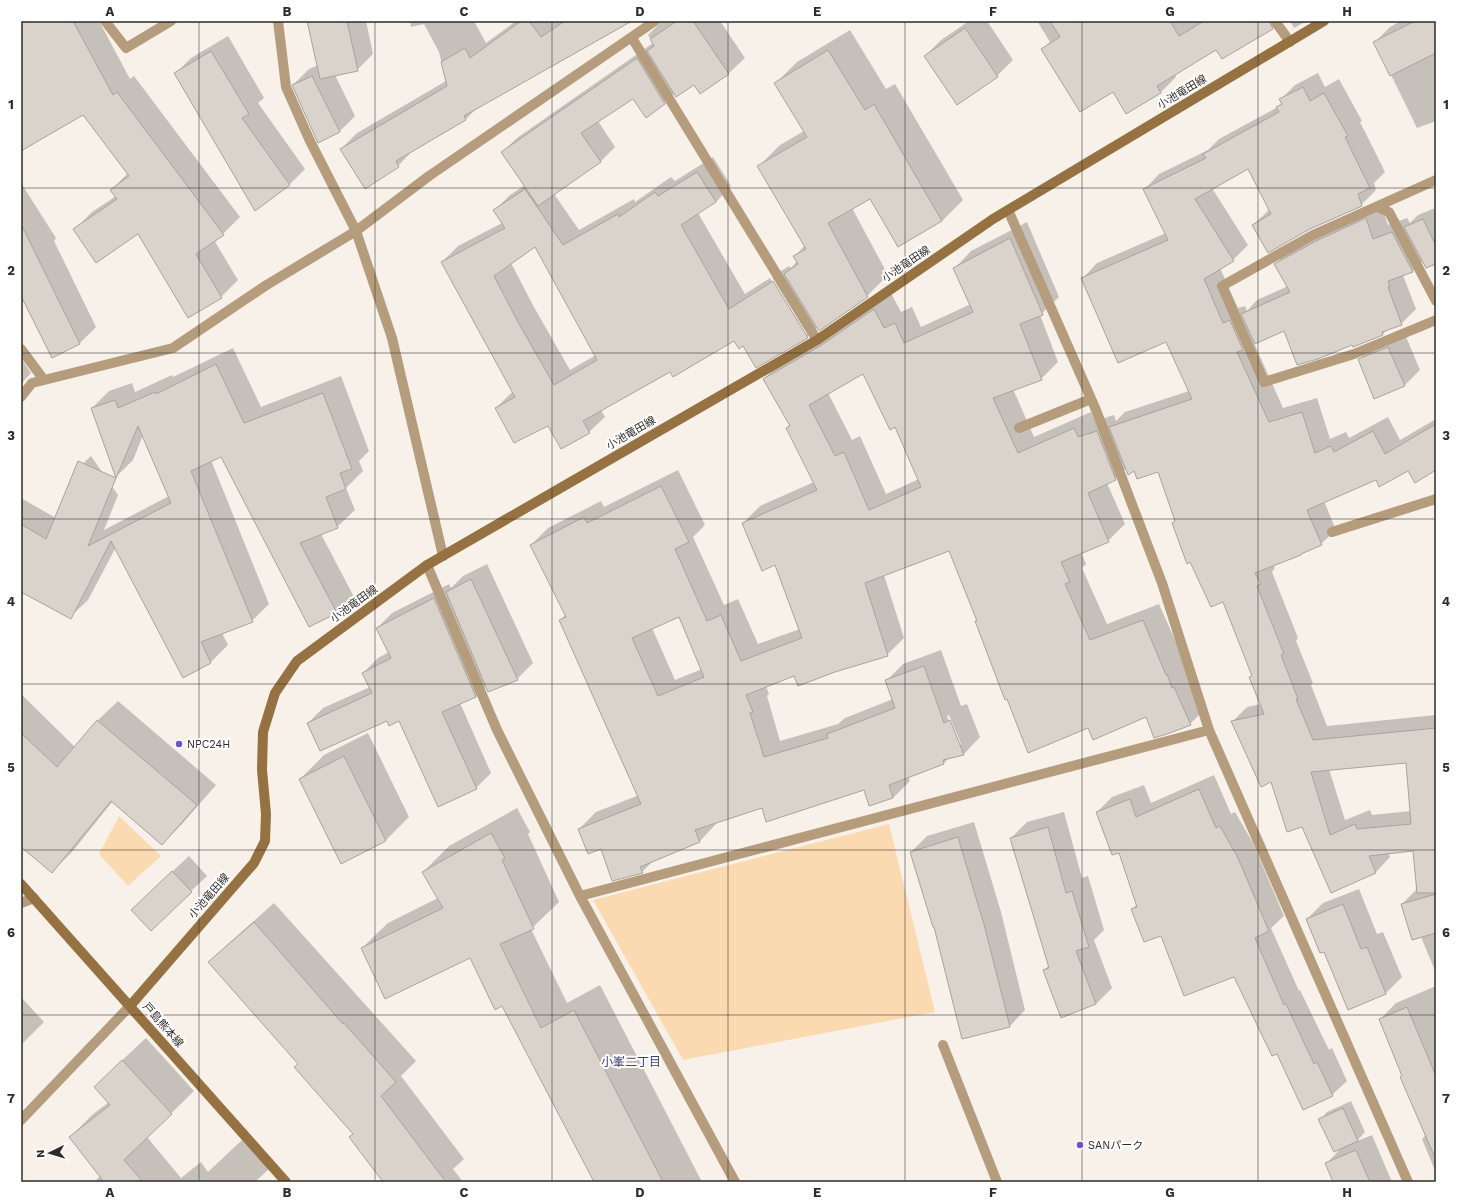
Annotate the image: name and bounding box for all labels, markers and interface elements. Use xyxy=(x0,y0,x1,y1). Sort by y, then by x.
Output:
text: A xyxy=(106,4,115,19)
text: B xyxy=(283,4,292,19)
text: C xyxy=(460,4,469,19)
text: D xyxy=(635,4,645,19)
text: E xyxy=(813,4,821,19)
text: F xyxy=(989,4,997,19)
text: G xyxy=(1165,4,1175,19)
text: H xyxy=(1342,4,1352,19)
street label: 小池竜田線 xyxy=(1155,72,1209,112)
text: 1 xyxy=(8,97,14,112)
text: 1 xyxy=(1443,97,1449,112)
street label: 小池竜田線 xyxy=(880,243,932,285)
text: 2 xyxy=(7,263,15,278)
text: 2 xyxy=(1442,263,1450,278)
street label: 小池竜田線 xyxy=(604,414,658,452)
text: 3 xyxy=(7,428,15,443)
text: 3 xyxy=(1442,428,1450,443)
street label: 小池竜田線 xyxy=(328,583,380,625)
text: 4 xyxy=(7,594,16,609)
text: 4 xyxy=(1442,594,1451,609)
place label: NPC24H xyxy=(187,738,230,751)
marker: NPC24H xyxy=(174,739,184,749)
text: 5 xyxy=(7,760,15,775)
text: 5 xyxy=(1442,760,1450,775)
street label: 小池竜田線 xyxy=(186,871,232,921)
text: 6 xyxy=(7,925,15,940)
text: 6 xyxy=(1442,925,1450,940)
street label: 戸島熊本線 xyxy=(140,1000,186,1050)
district label: 小峯二丁目 xyxy=(601,1055,661,1069)
text: 7 xyxy=(7,1091,15,1106)
text: 7 xyxy=(1442,1091,1450,1106)
north arrow xyxy=(30,1133,70,1173)
place label: SANパーク xyxy=(1088,1139,1143,1152)
marker: SANパーク xyxy=(1075,1140,1085,1150)
text: N xyxy=(34,1149,47,1158)
text: A xyxy=(106,1185,115,1200)
text: B xyxy=(283,1185,292,1200)
text: C xyxy=(460,1185,469,1200)
text: D xyxy=(635,1185,645,1200)
text: E xyxy=(813,1185,821,1200)
text: F xyxy=(989,1185,997,1200)
text: G xyxy=(1165,1185,1175,1200)
text: H xyxy=(1342,1185,1352,1200)

